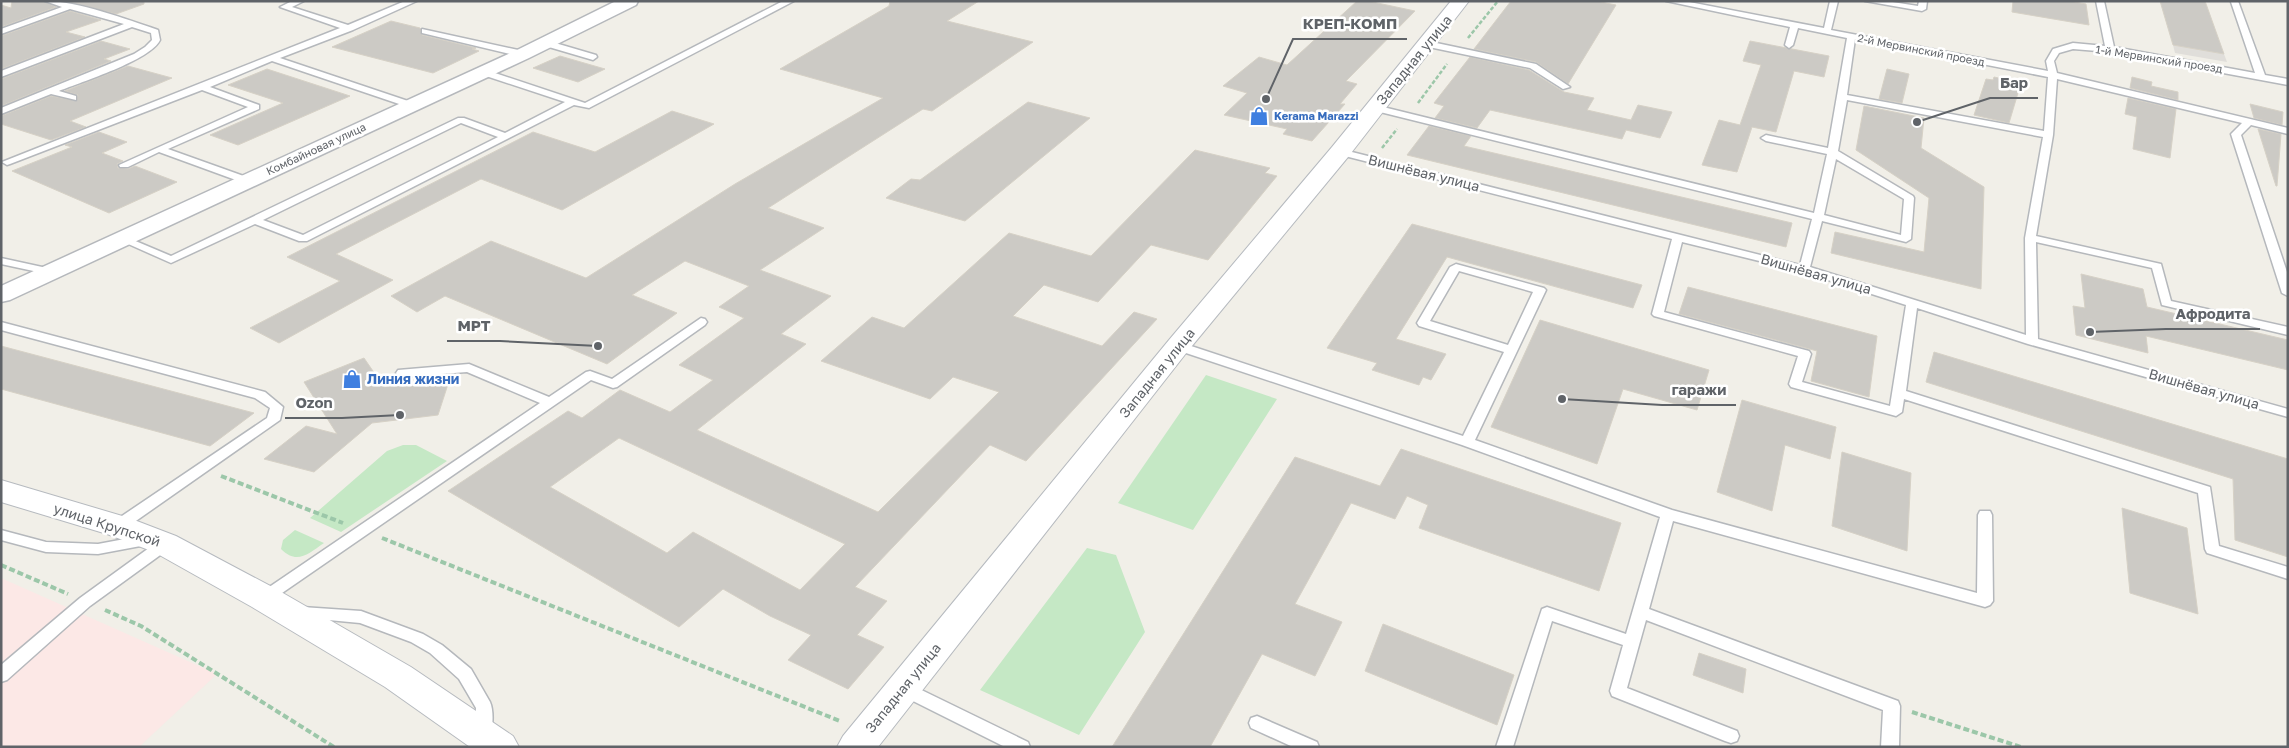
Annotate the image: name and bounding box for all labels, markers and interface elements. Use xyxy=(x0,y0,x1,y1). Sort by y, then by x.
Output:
callout: КРЕП-КОМП xyxy=(1293,9,1407,39)
street label: Западная улица xyxy=(1372,11,1455,108)
text: КРЕП-КОМП xyxy=(1303,14,1397,32)
street label: 2-й Мервинский проезд xyxy=(1856,31,1986,68)
street label: 1-й Мервинский проезд xyxy=(2095,42,2224,75)
callout: Бар xyxy=(1990,68,2038,98)
text: Бар xyxy=(2000,73,2028,91)
shop icon: Kerama Marazzi xyxy=(1248,105,1270,127)
place label: Kerama Marazzi xyxy=(1274,109,1359,122)
street label: Комбайновая улица xyxy=(264,120,368,177)
street label: Вишнёвая улица xyxy=(1367,150,1482,195)
street label: Вишнёвая улица xyxy=(1759,250,1873,297)
callout: Афродита xyxy=(2166,299,2260,329)
text: Афродита xyxy=(2176,304,2251,322)
callout: МРТ xyxy=(447,311,500,341)
text: МРТ xyxy=(457,316,491,334)
street label: Западная улица xyxy=(1115,324,1198,421)
street label: Вишнёвая улица xyxy=(2147,365,2261,412)
shop icon: Линия жизни xyxy=(341,368,363,390)
place label: Линия жизни xyxy=(367,370,459,387)
callout: гаражи xyxy=(1662,375,1736,405)
text: гаражи xyxy=(1672,380,1726,398)
callout: Ozon xyxy=(285,388,342,418)
text: Ozon xyxy=(295,393,333,411)
street label: улица Крупской xyxy=(52,499,163,550)
street label: Западная улица xyxy=(861,639,944,736)

